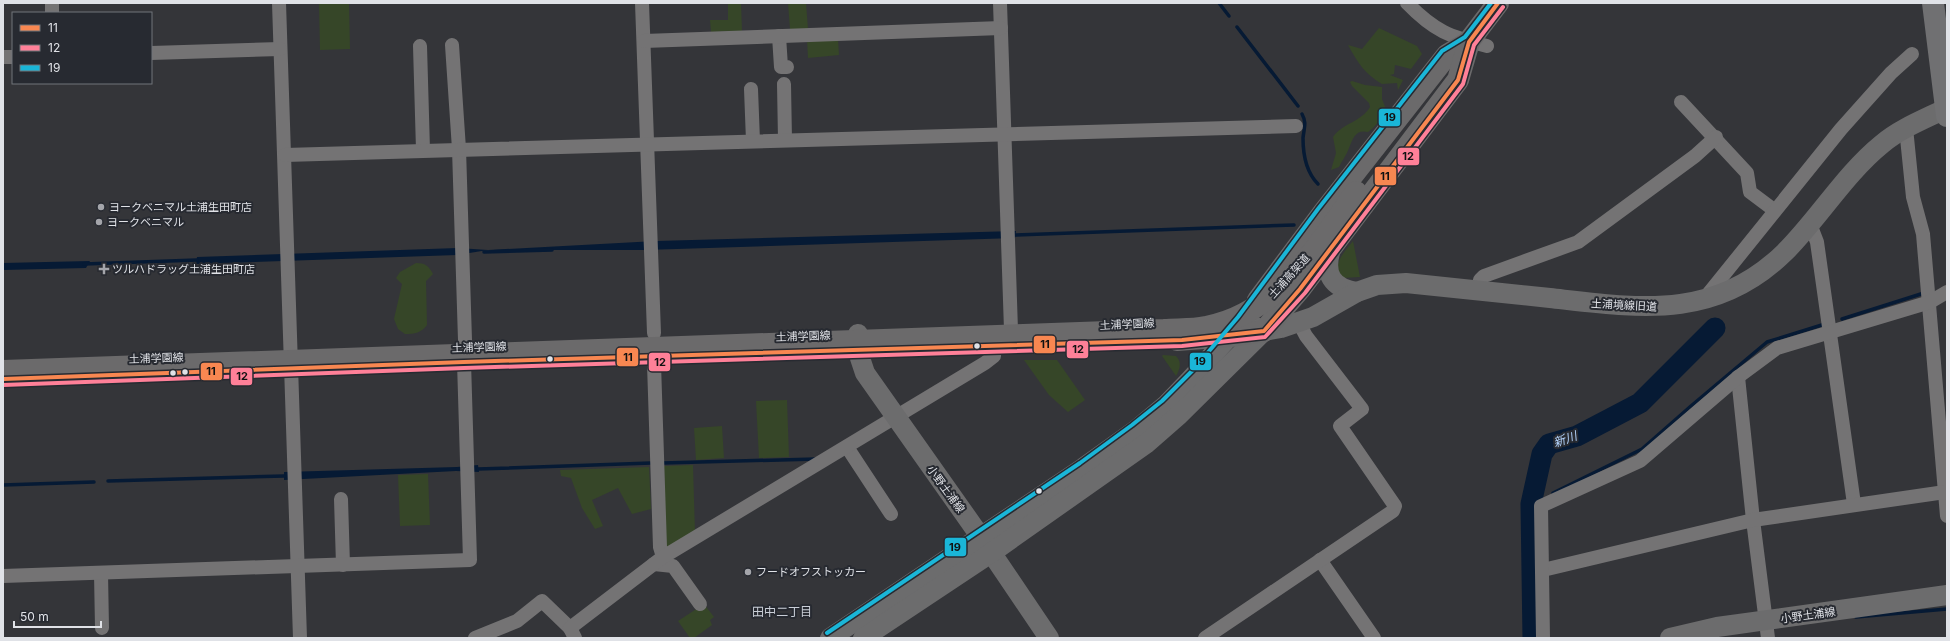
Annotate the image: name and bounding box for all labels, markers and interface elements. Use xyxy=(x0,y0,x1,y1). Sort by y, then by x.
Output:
legend xyxy=(12,12,152,84)
text: 11 xyxy=(48,20,58,35)
text: 12 xyxy=(48,40,60,55)
text: 19 xyxy=(48,60,60,75)
line badge: 19 xyxy=(1378,108,1401,127)
text: 19 xyxy=(1384,110,1396,124)
line badge: 12 xyxy=(1397,147,1420,166)
text: 12 xyxy=(1402,149,1414,163)
line badge: 11 xyxy=(1374,166,1397,186)
text: 11 xyxy=(1380,169,1390,183)
place label: ヨークベニマル土浦生田町店 xyxy=(109,200,252,214)
marker: ヨークベニマル土浦生田町店 xyxy=(96,202,106,212)
place label: ヨークベニマル xyxy=(107,215,184,229)
marker: ヨークベニマル xyxy=(94,217,104,227)
street label: 土浦高架道 xyxy=(1265,251,1313,301)
place label: ツルハドラッグ土浦生田町店 xyxy=(112,262,255,276)
marker: ツルハドラッグ土浦生田町店 xyxy=(99,264,109,274)
street label: 土浦境線旧道 xyxy=(1591,296,1657,314)
street label: 土浦学園線 xyxy=(1099,316,1155,332)
street label: 土浦学園線 xyxy=(775,328,831,344)
line badge: 11 xyxy=(1033,335,1056,354)
text: 11 xyxy=(1040,337,1050,351)
street label: 土浦学園線 xyxy=(451,339,507,355)
line badge: 12 xyxy=(1066,340,1089,359)
unlabelled marker xyxy=(972,341,982,351)
text: 12 xyxy=(1072,342,1084,356)
line badge: 11 xyxy=(616,347,639,367)
street label: 土浦学園線 xyxy=(128,350,184,366)
text: 11 xyxy=(623,350,633,364)
line badge: 12 xyxy=(648,352,671,372)
line badge: 19 xyxy=(1189,352,1212,371)
unlabelled marker xyxy=(545,354,555,364)
text: 19 xyxy=(1194,354,1206,368)
text: 12 xyxy=(654,355,666,369)
line badge: 11 xyxy=(200,362,223,381)
text: 11 xyxy=(206,364,216,378)
unlabelled marker xyxy=(180,367,190,377)
line badge: 12 xyxy=(230,367,253,386)
unlabelled marker xyxy=(168,368,178,378)
text: 12 xyxy=(236,369,248,383)
water label: 新川 xyxy=(1551,427,1581,450)
street label: 小野土浦線 xyxy=(924,463,968,515)
unlabelled marker xyxy=(1034,486,1044,496)
line badge: 19 xyxy=(944,537,967,557)
text: 19 xyxy=(949,540,961,554)
place label: フードオフストッカー xyxy=(756,565,866,579)
marker: フードオフストッカー xyxy=(743,567,753,577)
scale bar xyxy=(14,603,101,629)
district label: 田中二丁目 xyxy=(752,604,812,619)
street label: 小野土浦線 xyxy=(1780,604,1836,626)
text: 50 m xyxy=(20,609,49,624)

